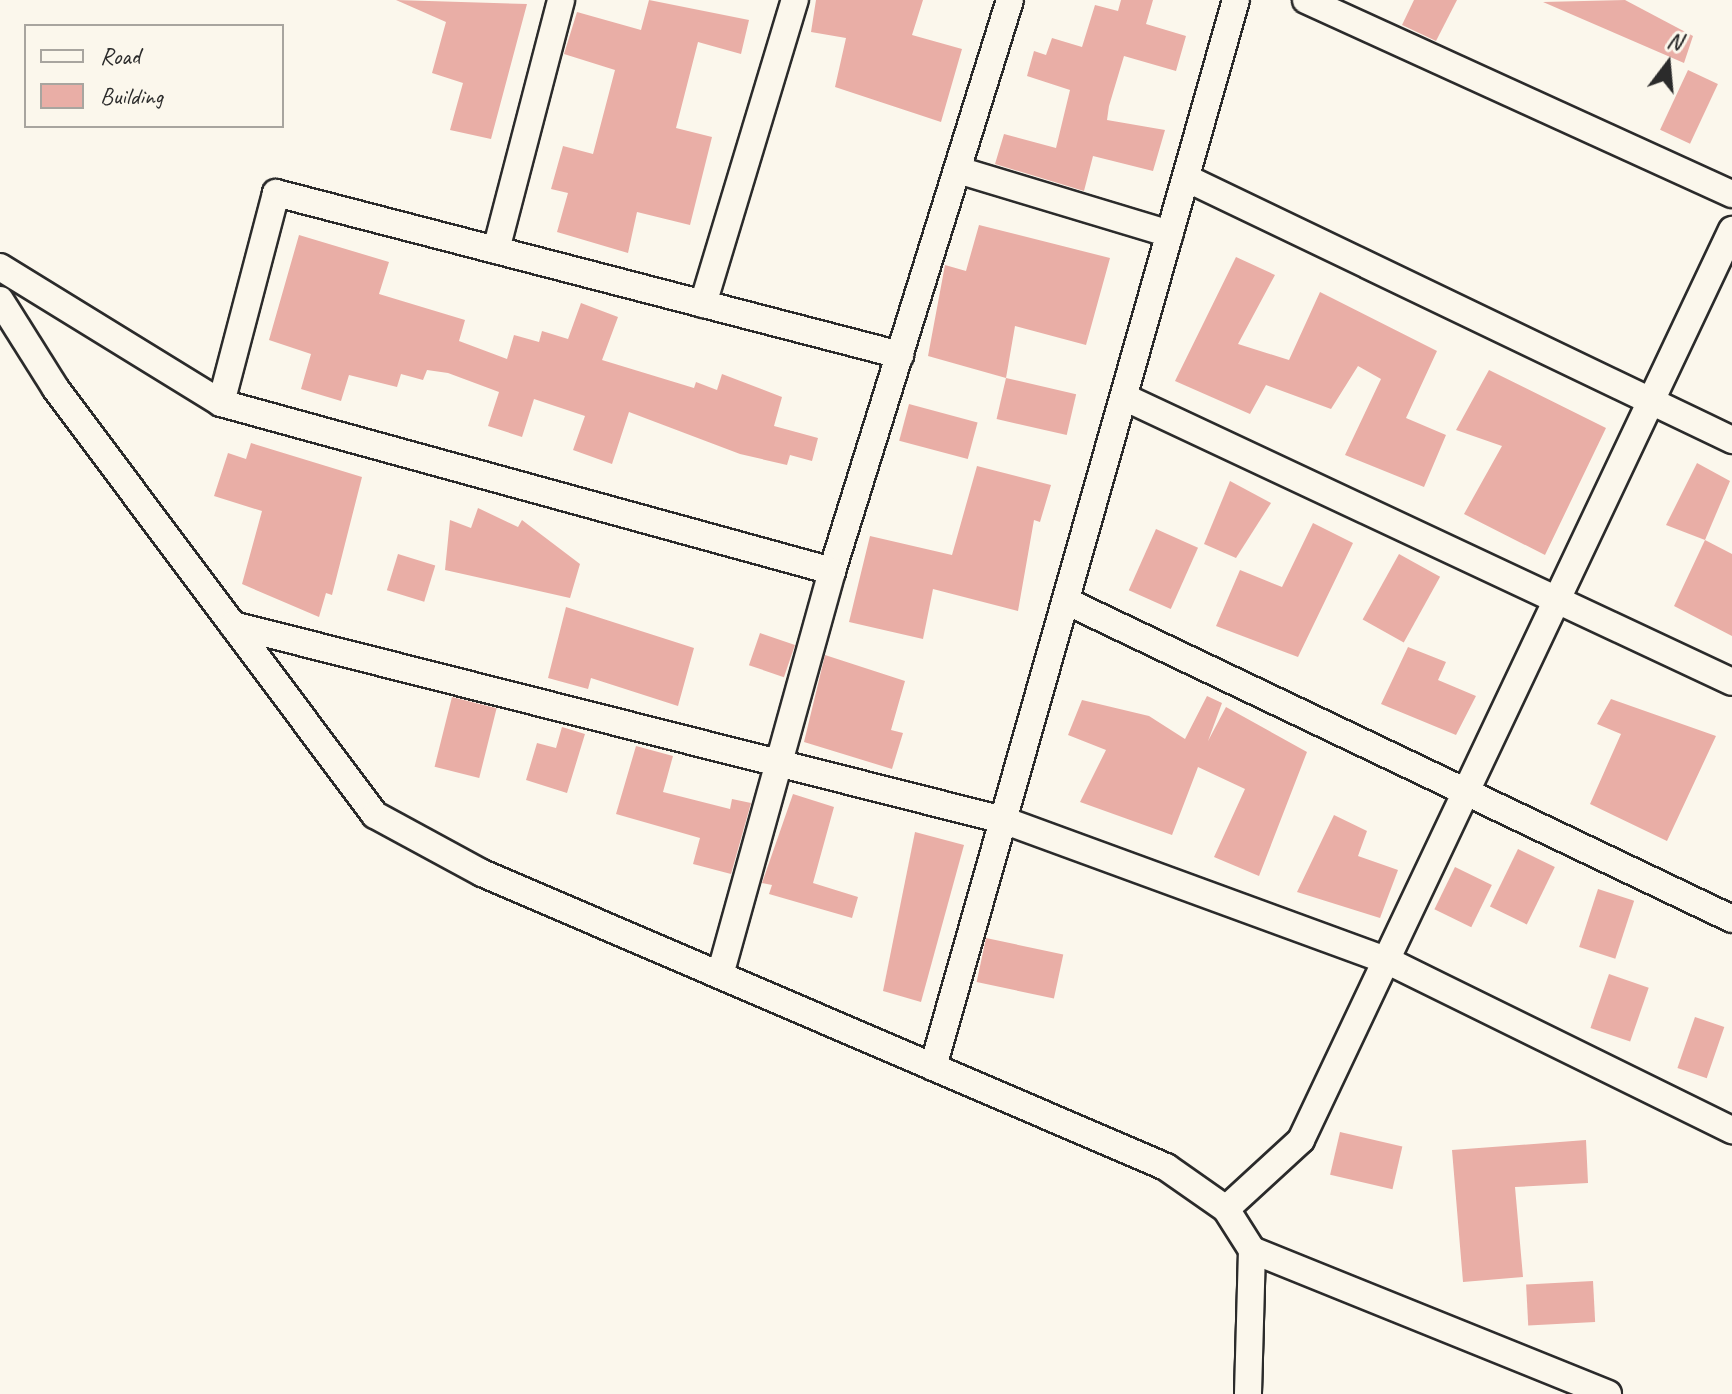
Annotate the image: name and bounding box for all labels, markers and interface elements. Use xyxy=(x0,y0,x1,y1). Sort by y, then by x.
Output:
legend xyxy=(24,24,284,128)
north arrow xyxy=(1628,24,1708,104)
text: N xyxy=(1664,26,1685,56)
text: Road xyxy=(100,41,140,71)
text: Building xyxy=(100,81,163,111)

